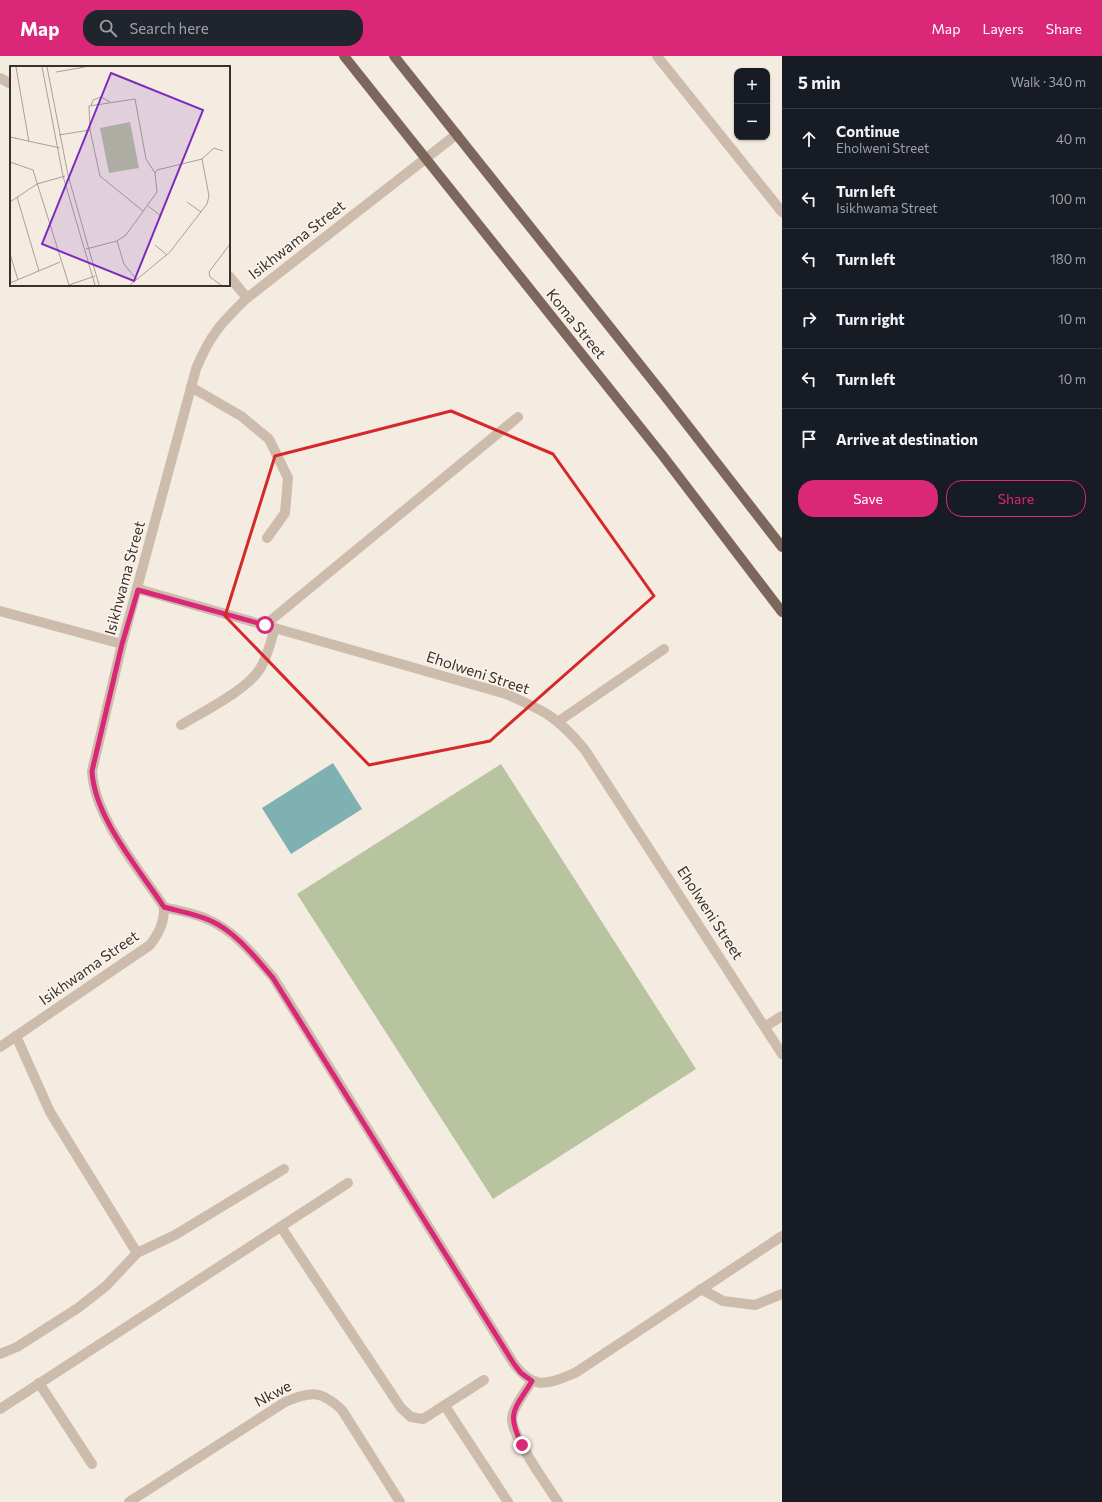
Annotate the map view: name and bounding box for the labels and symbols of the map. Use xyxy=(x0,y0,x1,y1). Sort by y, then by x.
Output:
inset map xyxy=(10,66,230,286)
street label: Isikhwama Street xyxy=(245,196,348,282)
street label: Koma Street xyxy=(543,285,610,362)
street label: Isikhwama Street xyxy=(100,519,148,637)
route start xyxy=(256,616,274,634)
street label: Eholweni Street xyxy=(424,647,532,697)
street label: Eholweni Street xyxy=(674,862,748,963)
street label: Isikhwama Street xyxy=(35,926,142,1008)
street label: Nkwe xyxy=(251,1376,294,1410)
route end xyxy=(513,1436,531,1454)

